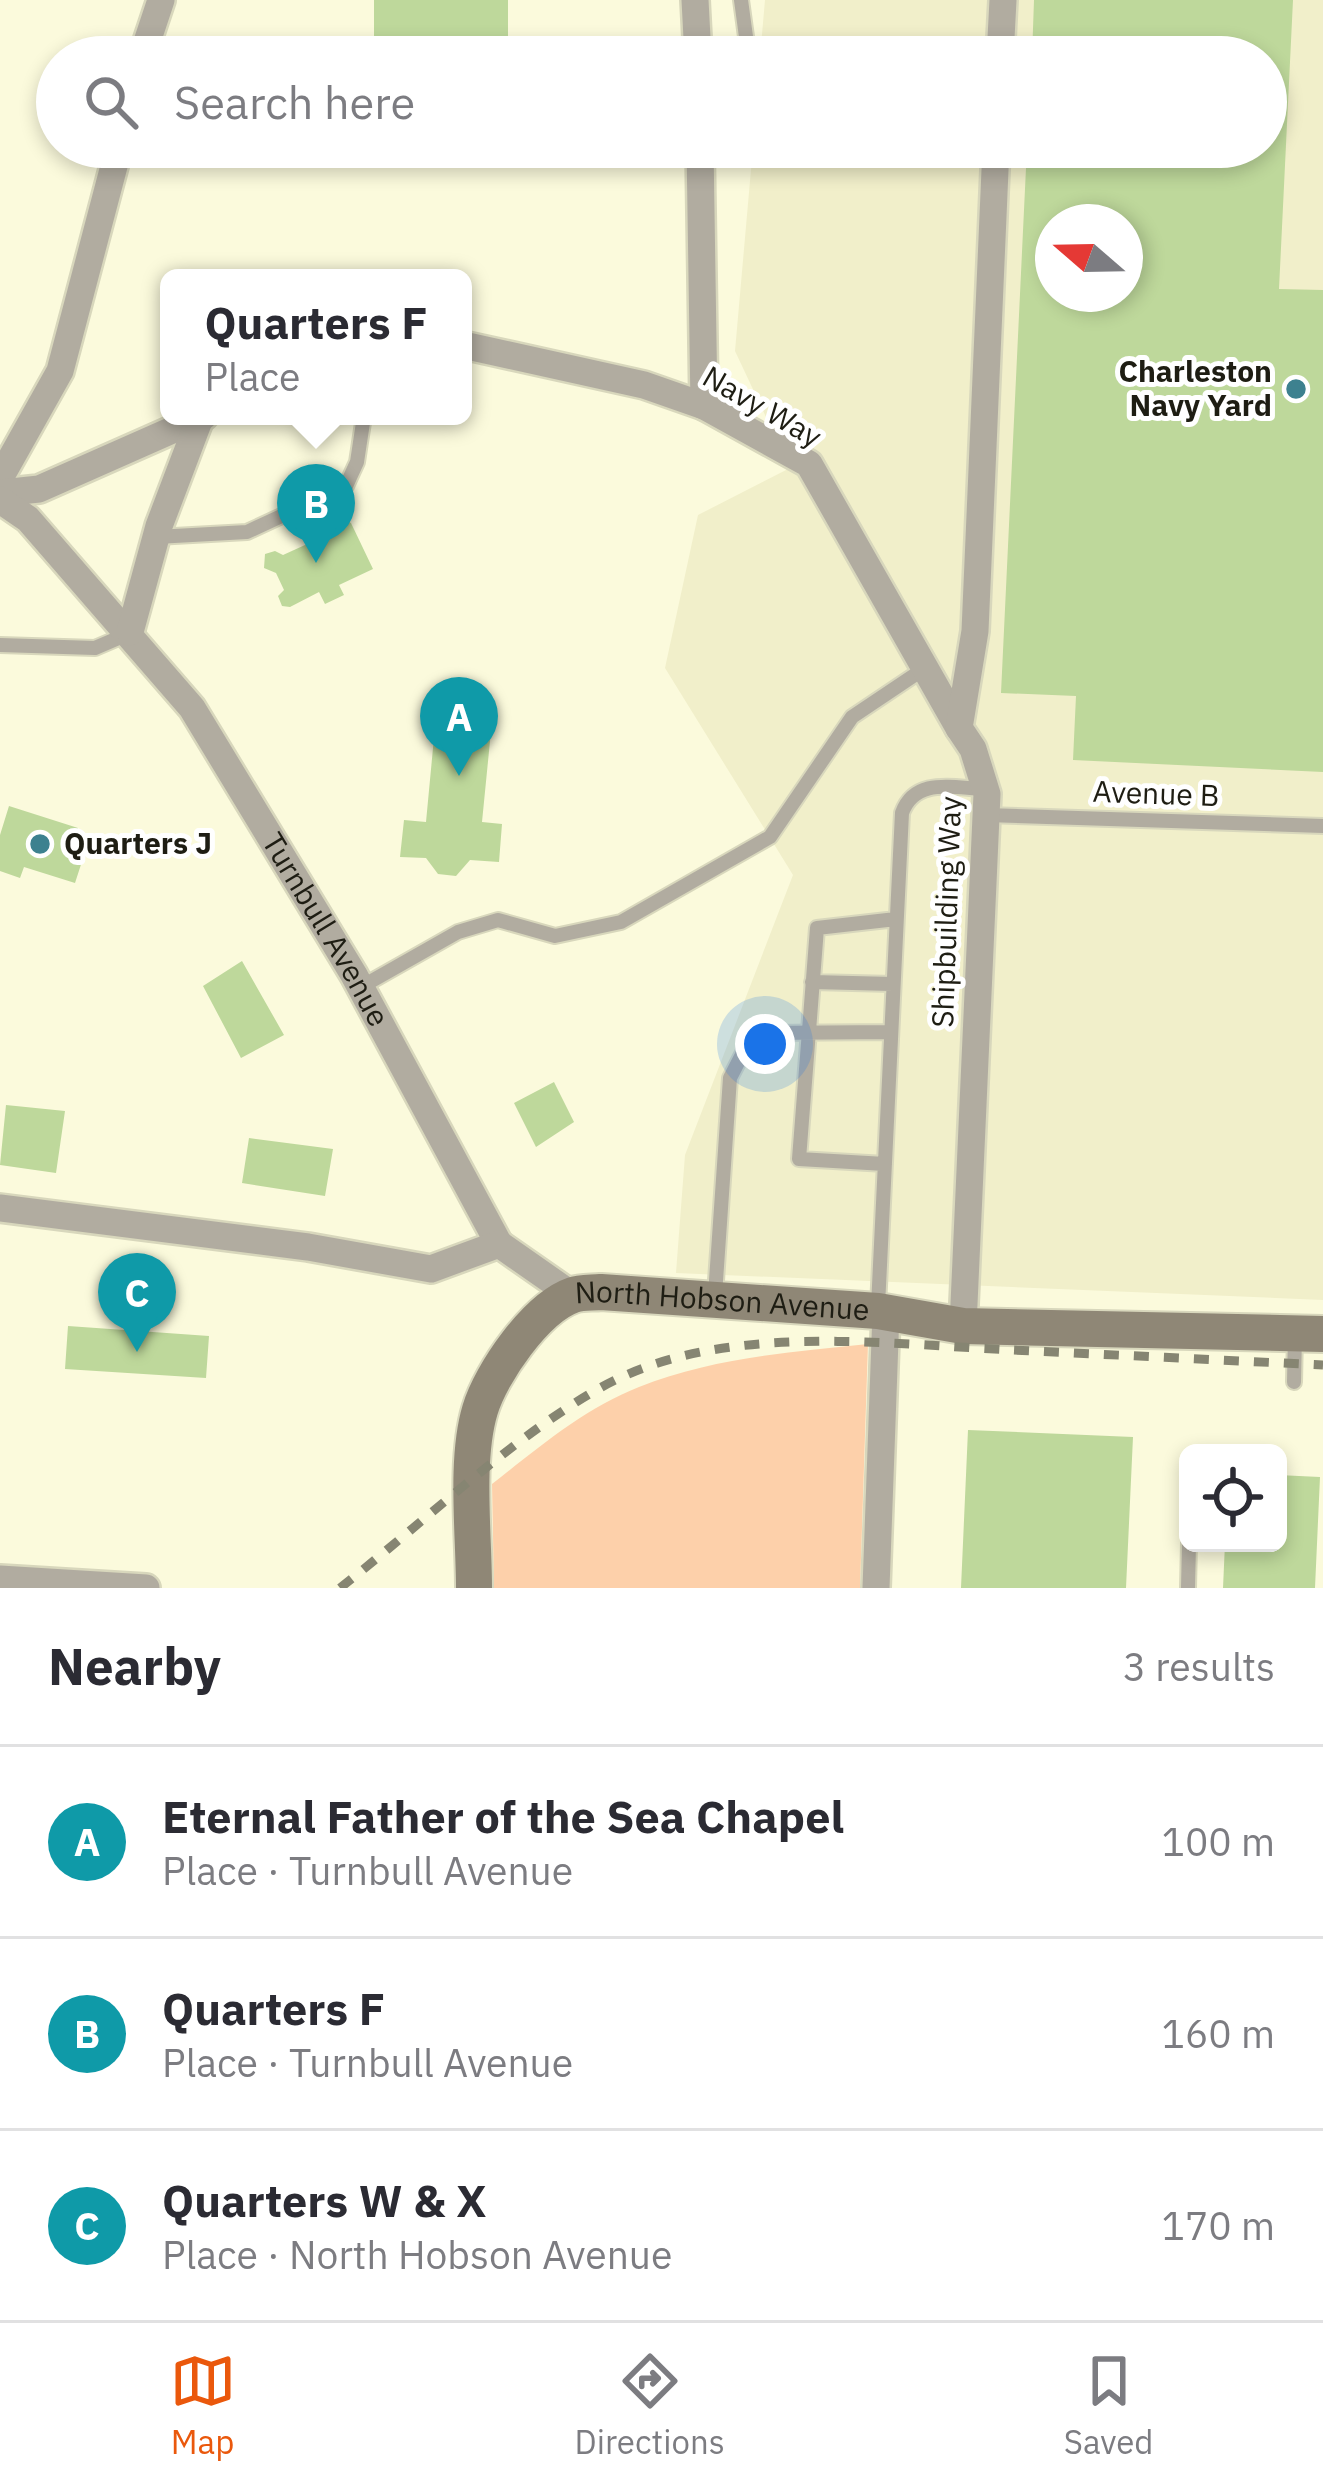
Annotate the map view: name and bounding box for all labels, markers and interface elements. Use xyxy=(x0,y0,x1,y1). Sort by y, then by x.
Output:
search box xyxy=(36,36,1287,168)
icon: search xyxy=(78,69,144,135)
text: Search here xyxy=(174,73,415,131)
north arrow xyxy=(1035,204,1143,312)
popup xyxy=(160,269,472,425)
text: Quarters F xyxy=(204,293,428,351)
text: Place xyxy=(204,351,300,402)
place label: Charleston Navy Yard xyxy=(1118,351,1272,424)
street label: Navy Way xyxy=(696,356,829,455)
marker: Charleston Navy Yard xyxy=(1283,376,1309,402)
pin: B xyxy=(277,464,355,563)
pin: A xyxy=(420,677,498,776)
street label: Avenue B xyxy=(1092,771,1220,814)
street label: Shipbuilding Way xyxy=(922,796,969,1028)
place label: Quarters J xyxy=(64,823,212,862)
street label: Turnbull Avenue xyxy=(254,825,399,1033)
marker: Quarters J xyxy=(27,831,53,857)
your location xyxy=(735,1014,795,1074)
pin: C xyxy=(98,1253,176,1352)
street label: North Hobson Avenue xyxy=(574,1271,871,1328)
map controls xyxy=(1179,1444,1287,1552)
button: locate xyxy=(1179,1444,1287,1552)
text: Nearby xyxy=(48,1633,221,1699)
text: 3 results xyxy=(1123,1641,1275,1692)
text: Eternal Father of the Sea Chapel xyxy=(162,1787,844,1845)
text: A xyxy=(74,1816,100,1867)
text: 100 m xyxy=(1162,1816,1275,1867)
text: Place · Turnbull Avenue xyxy=(162,1845,573,1896)
text: Quarters F xyxy=(162,1979,385,2037)
text: B xyxy=(74,2008,100,2059)
text: 160 m xyxy=(1162,2008,1275,2059)
text: Place · Turnbull Avenue xyxy=(162,2037,573,2088)
text: Quarters W & X xyxy=(162,2171,487,2229)
text: C xyxy=(74,2200,100,2251)
text: 170 m xyxy=(1162,2200,1275,2251)
text: Place · North Hobson Avenue xyxy=(162,2229,672,2280)
tab: Map xyxy=(170,2348,236,2463)
tab: Directions xyxy=(575,2348,725,2463)
tab: Saved xyxy=(1064,2348,1153,2463)

